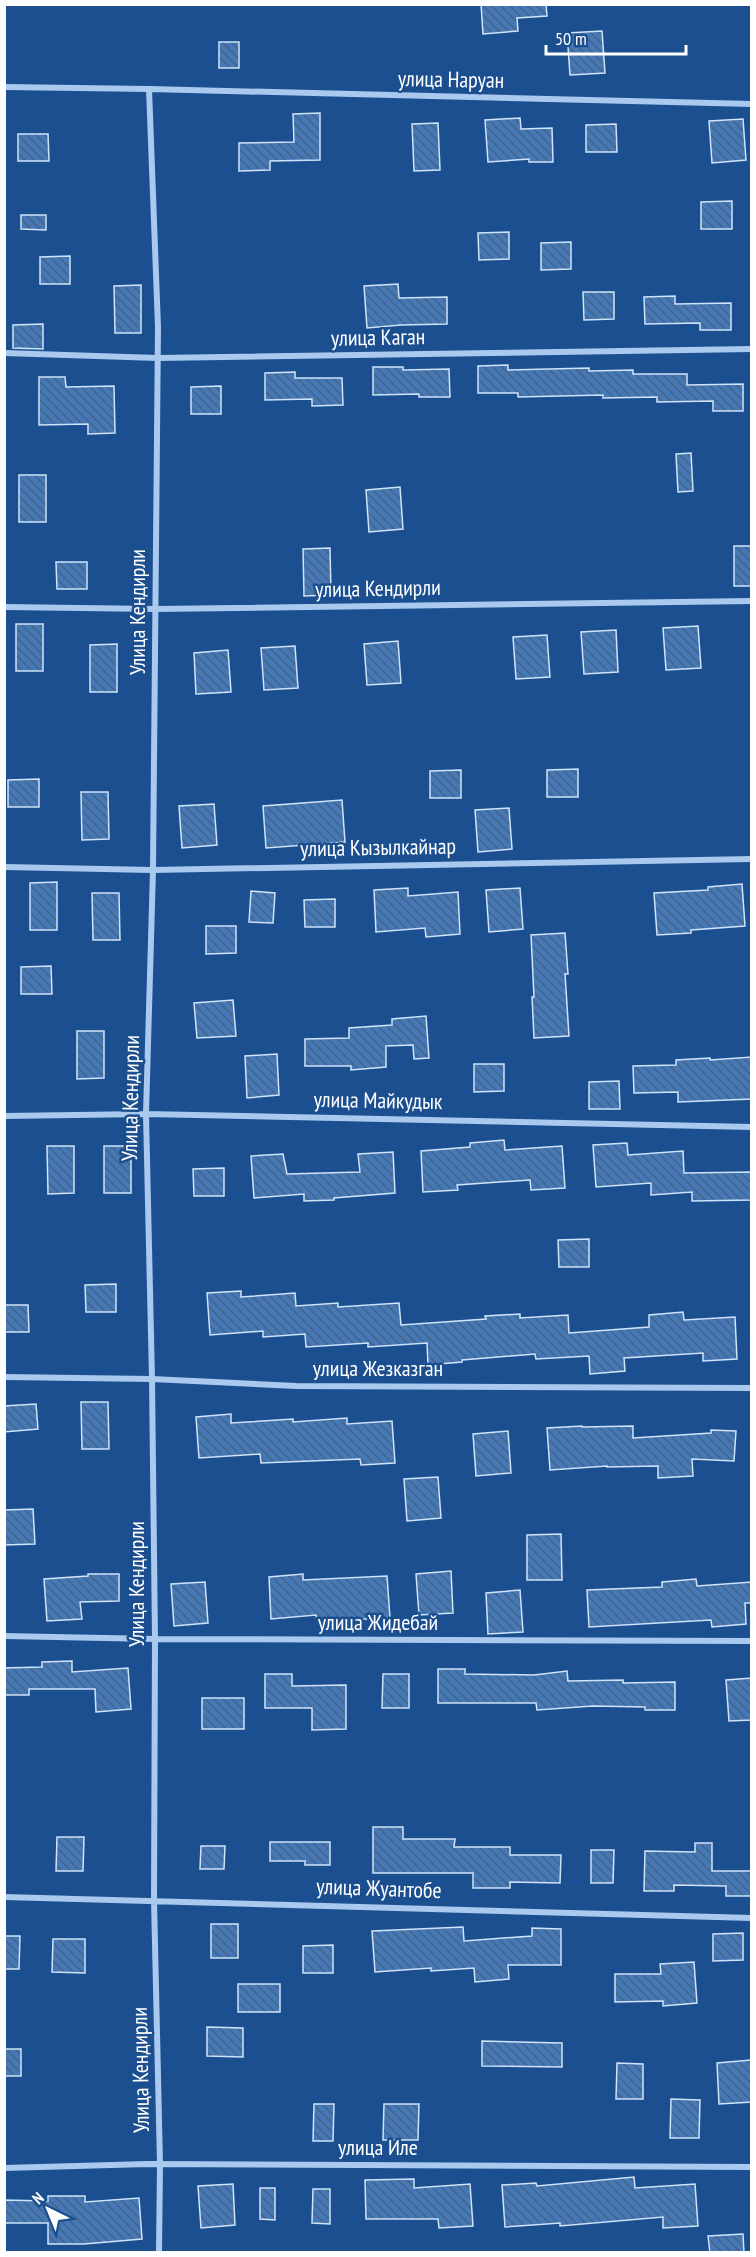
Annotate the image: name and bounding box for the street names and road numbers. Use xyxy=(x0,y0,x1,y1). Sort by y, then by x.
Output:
street label: улица Наруан xyxy=(398,64,504,94)
street label: улица Каган xyxy=(331,322,425,352)
street label: Улица Кендирли xyxy=(123,549,151,675)
street label: улица Кендирли xyxy=(315,573,441,603)
street label: улица Кызылкайнар xyxy=(300,832,456,862)
street label: Улица Кендирли xyxy=(115,1035,145,1161)
street label: улица Майкудык xyxy=(313,1085,443,1115)
street label: улица Жезказган xyxy=(313,1354,443,1382)
street label: Улица Кендирли xyxy=(122,1521,150,1647)
street label: улица Жидебай xyxy=(318,1608,438,1636)
street label: улица Жуантобе xyxy=(316,1872,442,1904)
street label: Улица Кендирли xyxy=(125,2007,155,2133)
street label: улица Иле xyxy=(338,2133,418,2161)

